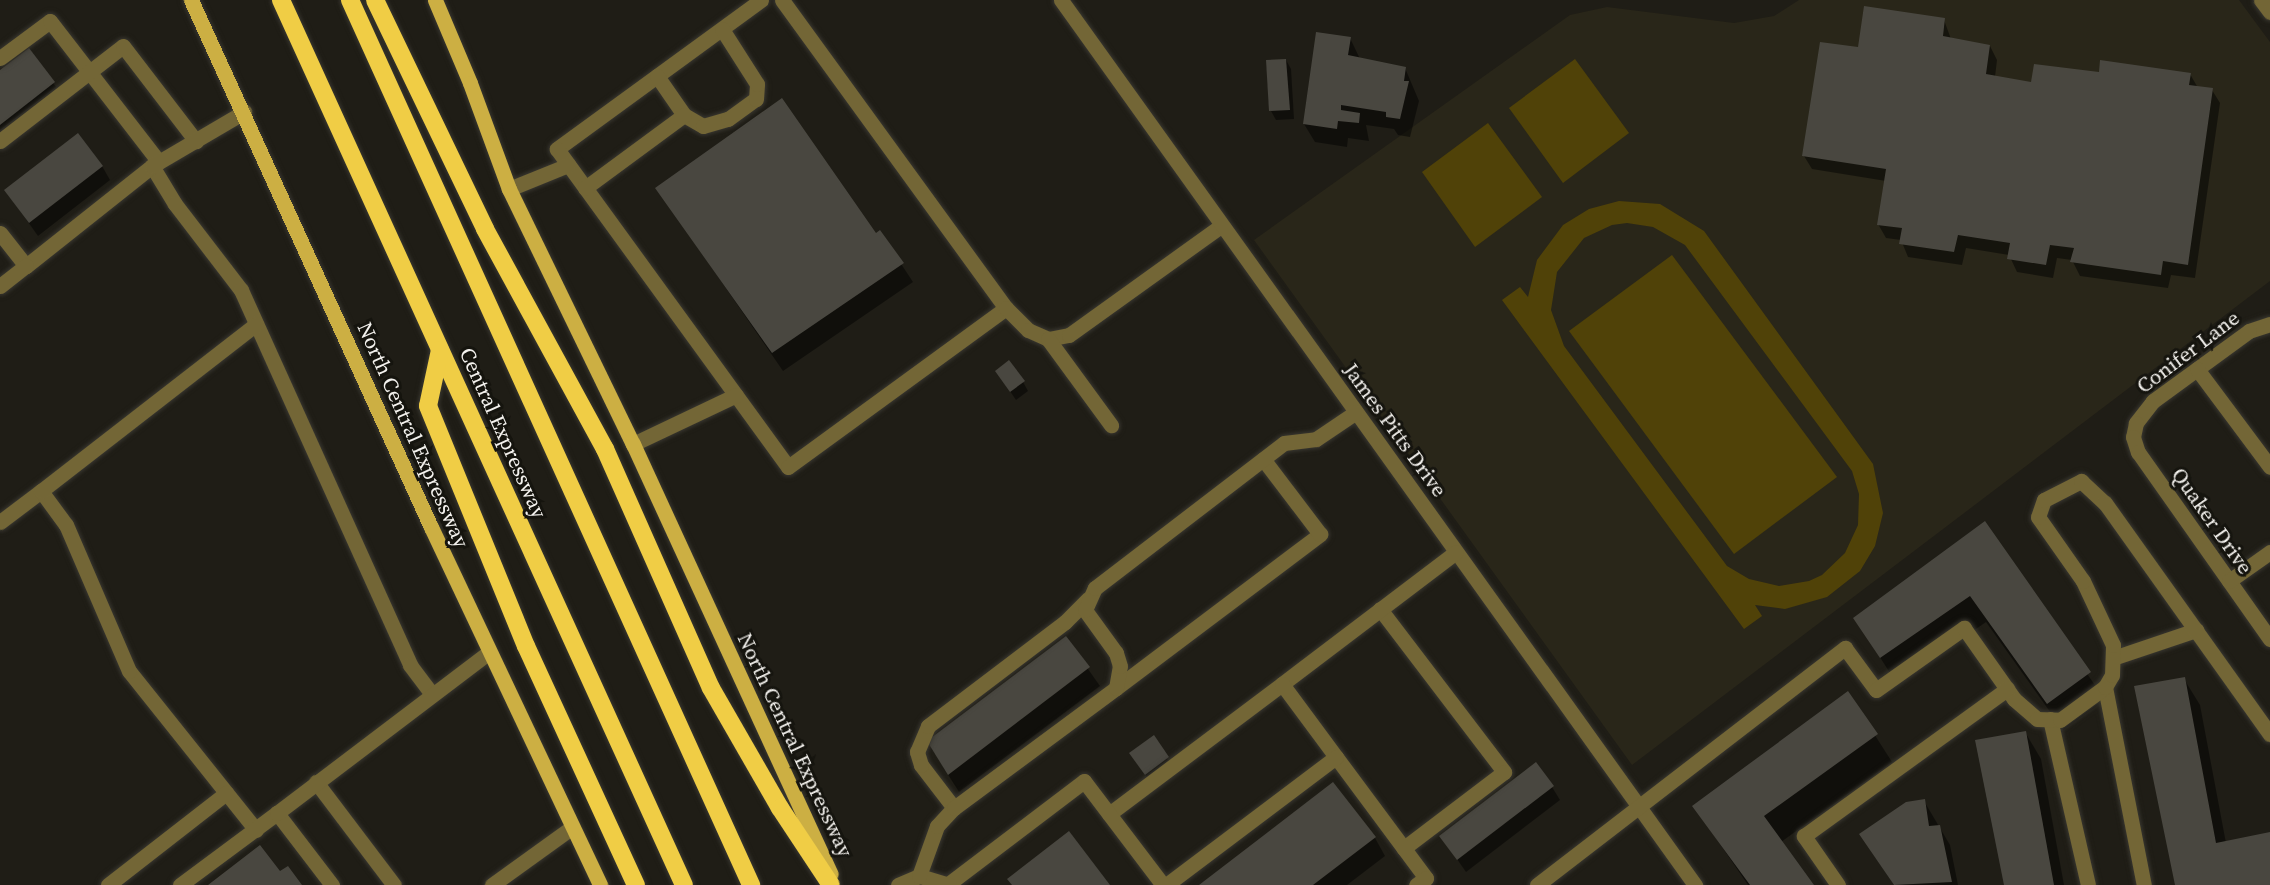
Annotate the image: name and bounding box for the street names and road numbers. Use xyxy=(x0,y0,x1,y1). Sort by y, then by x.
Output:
street label: Conifer Lane xyxy=(2132,305,2244,399)
street label: North Central Expressway xyxy=(352,318,474,552)
street label: Central Expressway xyxy=(454,344,552,522)
street label: James Pitts Drive xyxy=(1338,358,1452,502)
street label: Quaker Drive xyxy=(2166,463,2258,579)
street label: North Central Expressway xyxy=(732,629,858,861)

